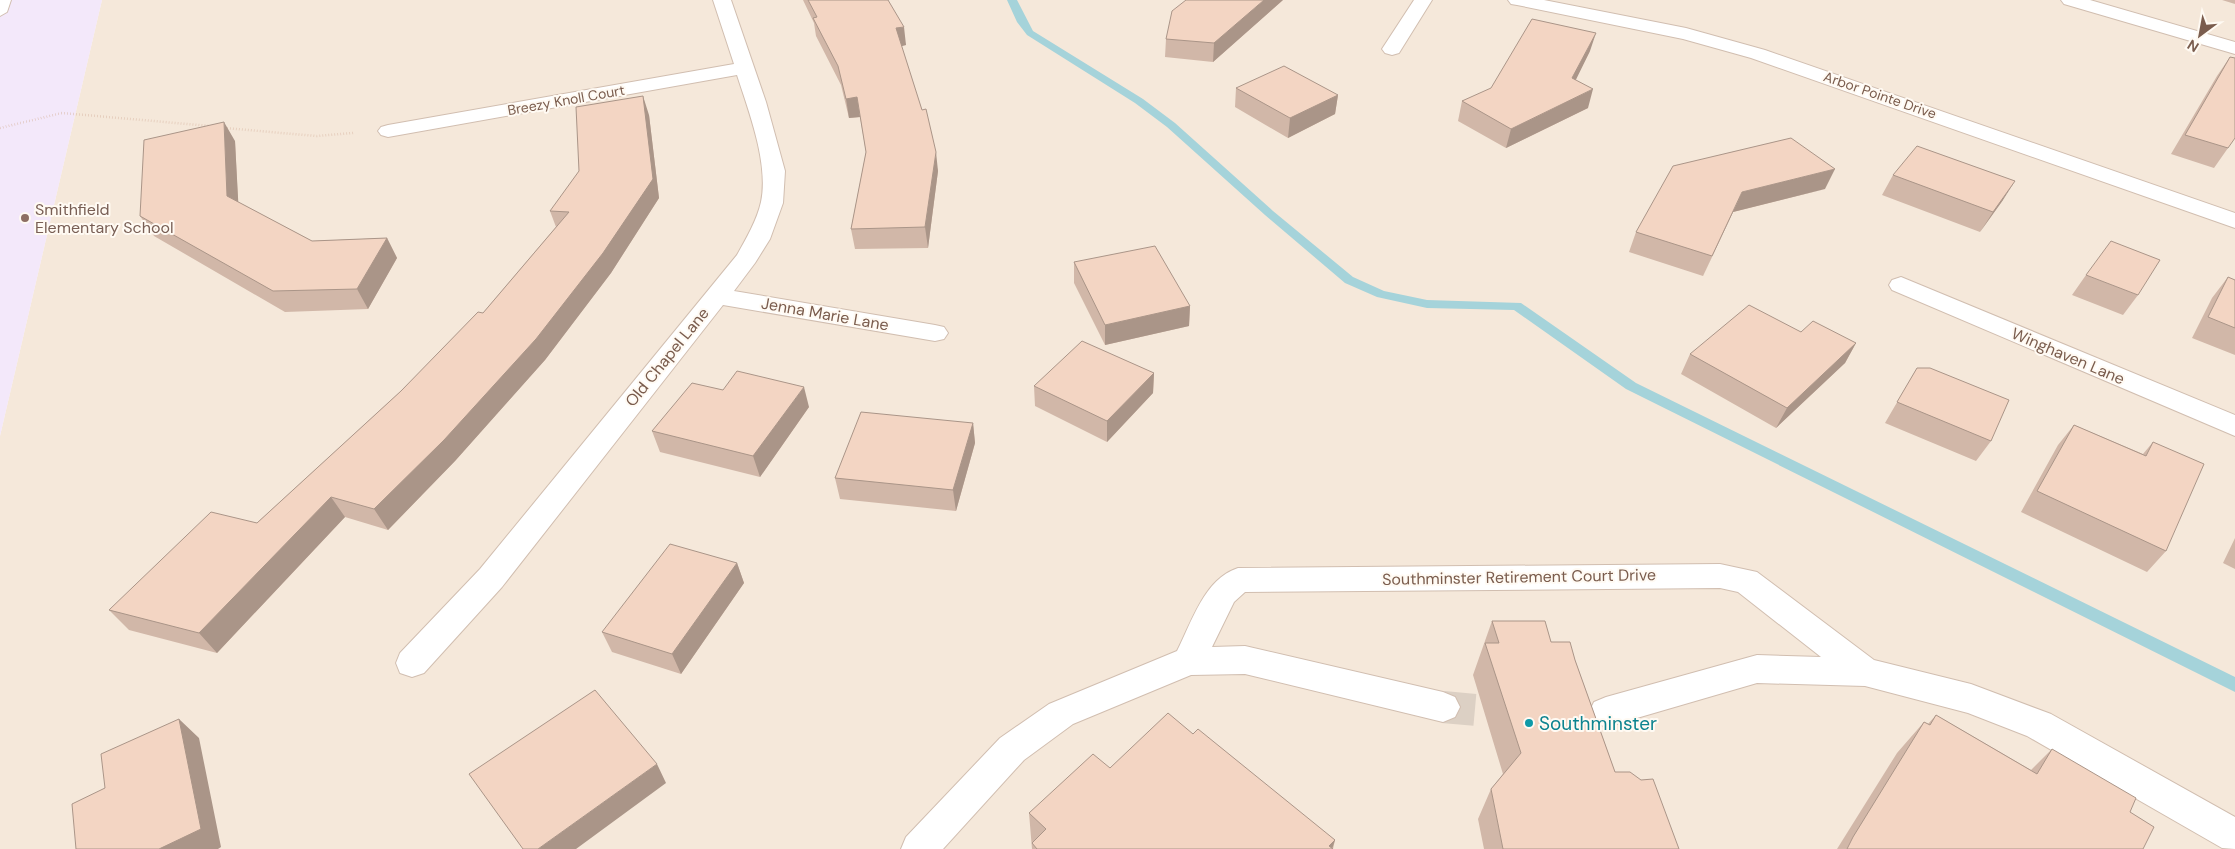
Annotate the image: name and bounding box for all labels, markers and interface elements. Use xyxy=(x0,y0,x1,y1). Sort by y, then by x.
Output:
north arrow xyxy=(2175,10,2225,60)
text: N xyxy=(2184,36,2202,56)
street label: Arbor Pointe Drive xyxy=(1821,67,1939,123)
street label: Breezy Knoll Court xyxy=(506,81,626,119)
place label: Smithfield Elementary School xyxy=(35,199,173,238)
marker: Smithfield Elementary School xyxy=(19,212,31,224)
street label: Jenna Marie Lane xyxy=(760,292,890,336)
street label: Old Chapel Lane xyxy=(620,303,714,411)
street label: Winghaven Lane xyxy=(2008,323,2128,389)
street label: Southminster Retirement Court Drive xyxy=(1382,564,1656,590)
place label: Southminster xyxy=(1539,711,1657,736)
marker: Southminster xyxy=(1523,717,1535,729)

